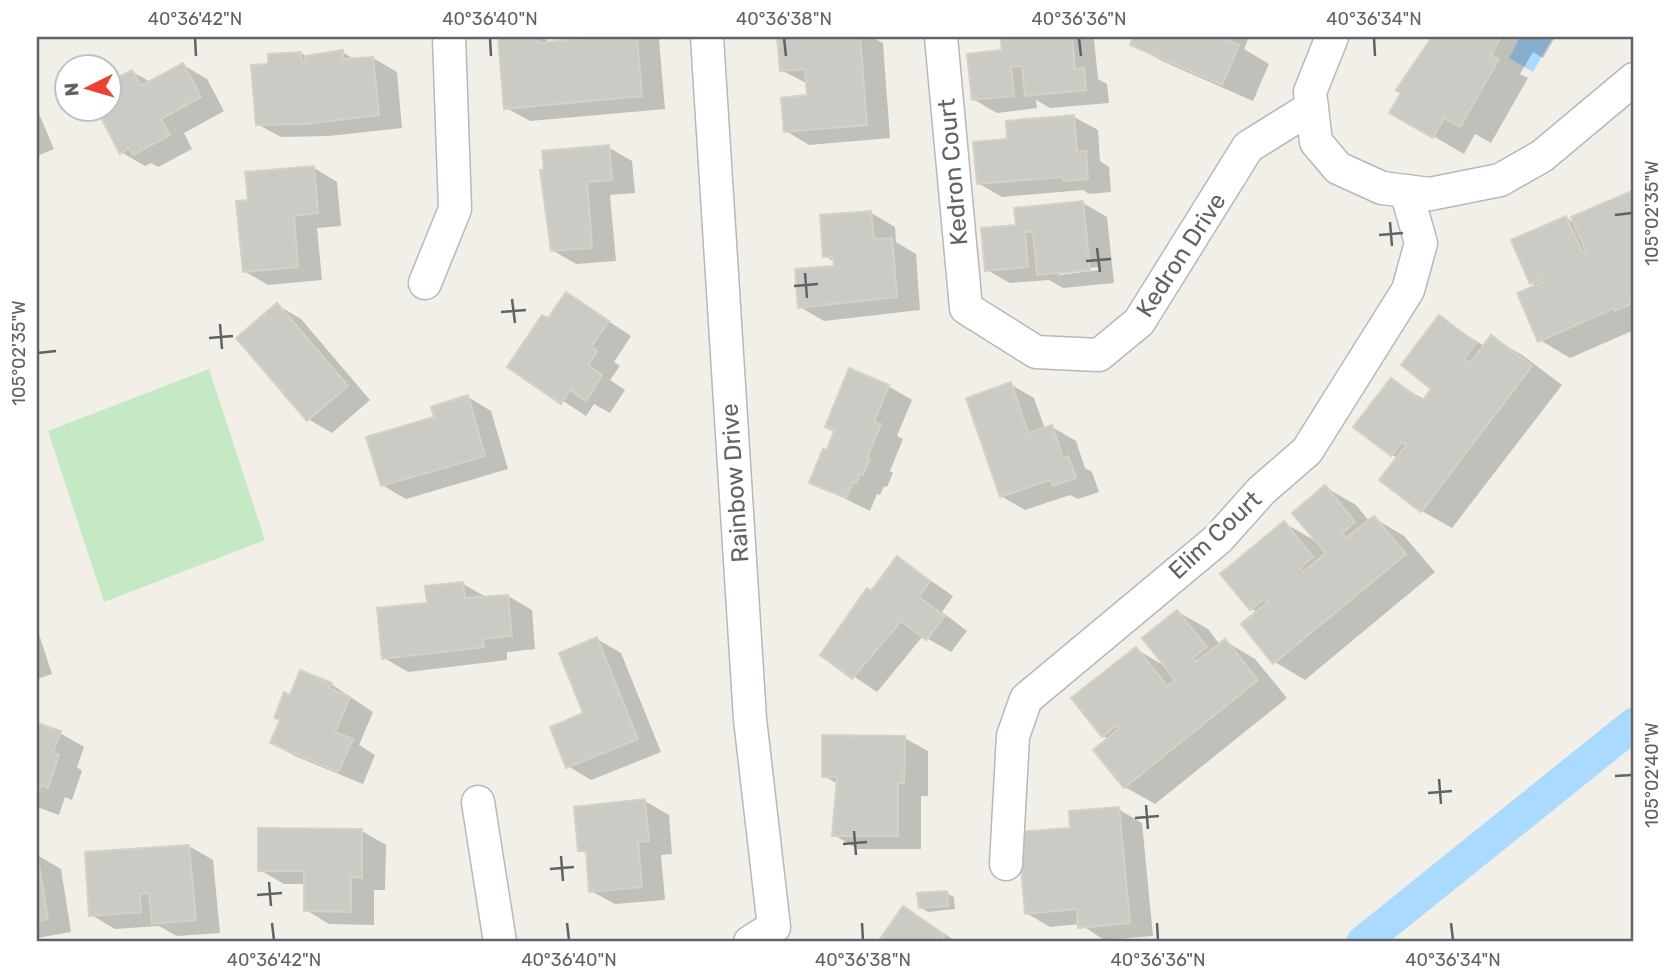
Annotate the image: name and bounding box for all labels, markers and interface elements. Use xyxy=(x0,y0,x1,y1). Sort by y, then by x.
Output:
text: 40°36'42"N xyxy=(148,8,242,30)
text: 40°36'40"N xyxy=(442,8,538,30)
text: 40°36'38"N xyxy=(736,8,832,30)
text: 40°36'36"N xyxy=(1032,8,1126,30)
text: 40°36'34"N xyxy=(1326,8,1422,30)
north arrow xyxy=(52,52,122,122)
text: N xyxy=(60,82,84,97)
street label: Kedron Court xyxy=(933,97,973,247)
text: 105°02'35"W xyxy=(1641,160,1663,266)
street label: Kedron Drive xyxy=(1131,188,1231,322)
text: 105°02'35"W xyxy=(8,300,30,406)
street label: Rainbow Drive xyxy=(715,403,755,563)
street label: Elim Court xyxy=(1163,485,1267,585)
text: 105°02'40"W xyxy=(1641,722,1663,828)
text: 40°36'42"N xyxy=(227,949,321,971)
text: 40°36'40"N xyxy=(521,949,617,971)
text: 40°36'38"N xyxy=(815,949,911,971)
text: 40°36'36"N xyxy=(1111,949,1205,971)
text: 40°36'34"N xyxy=(1405,949,1501,971)

